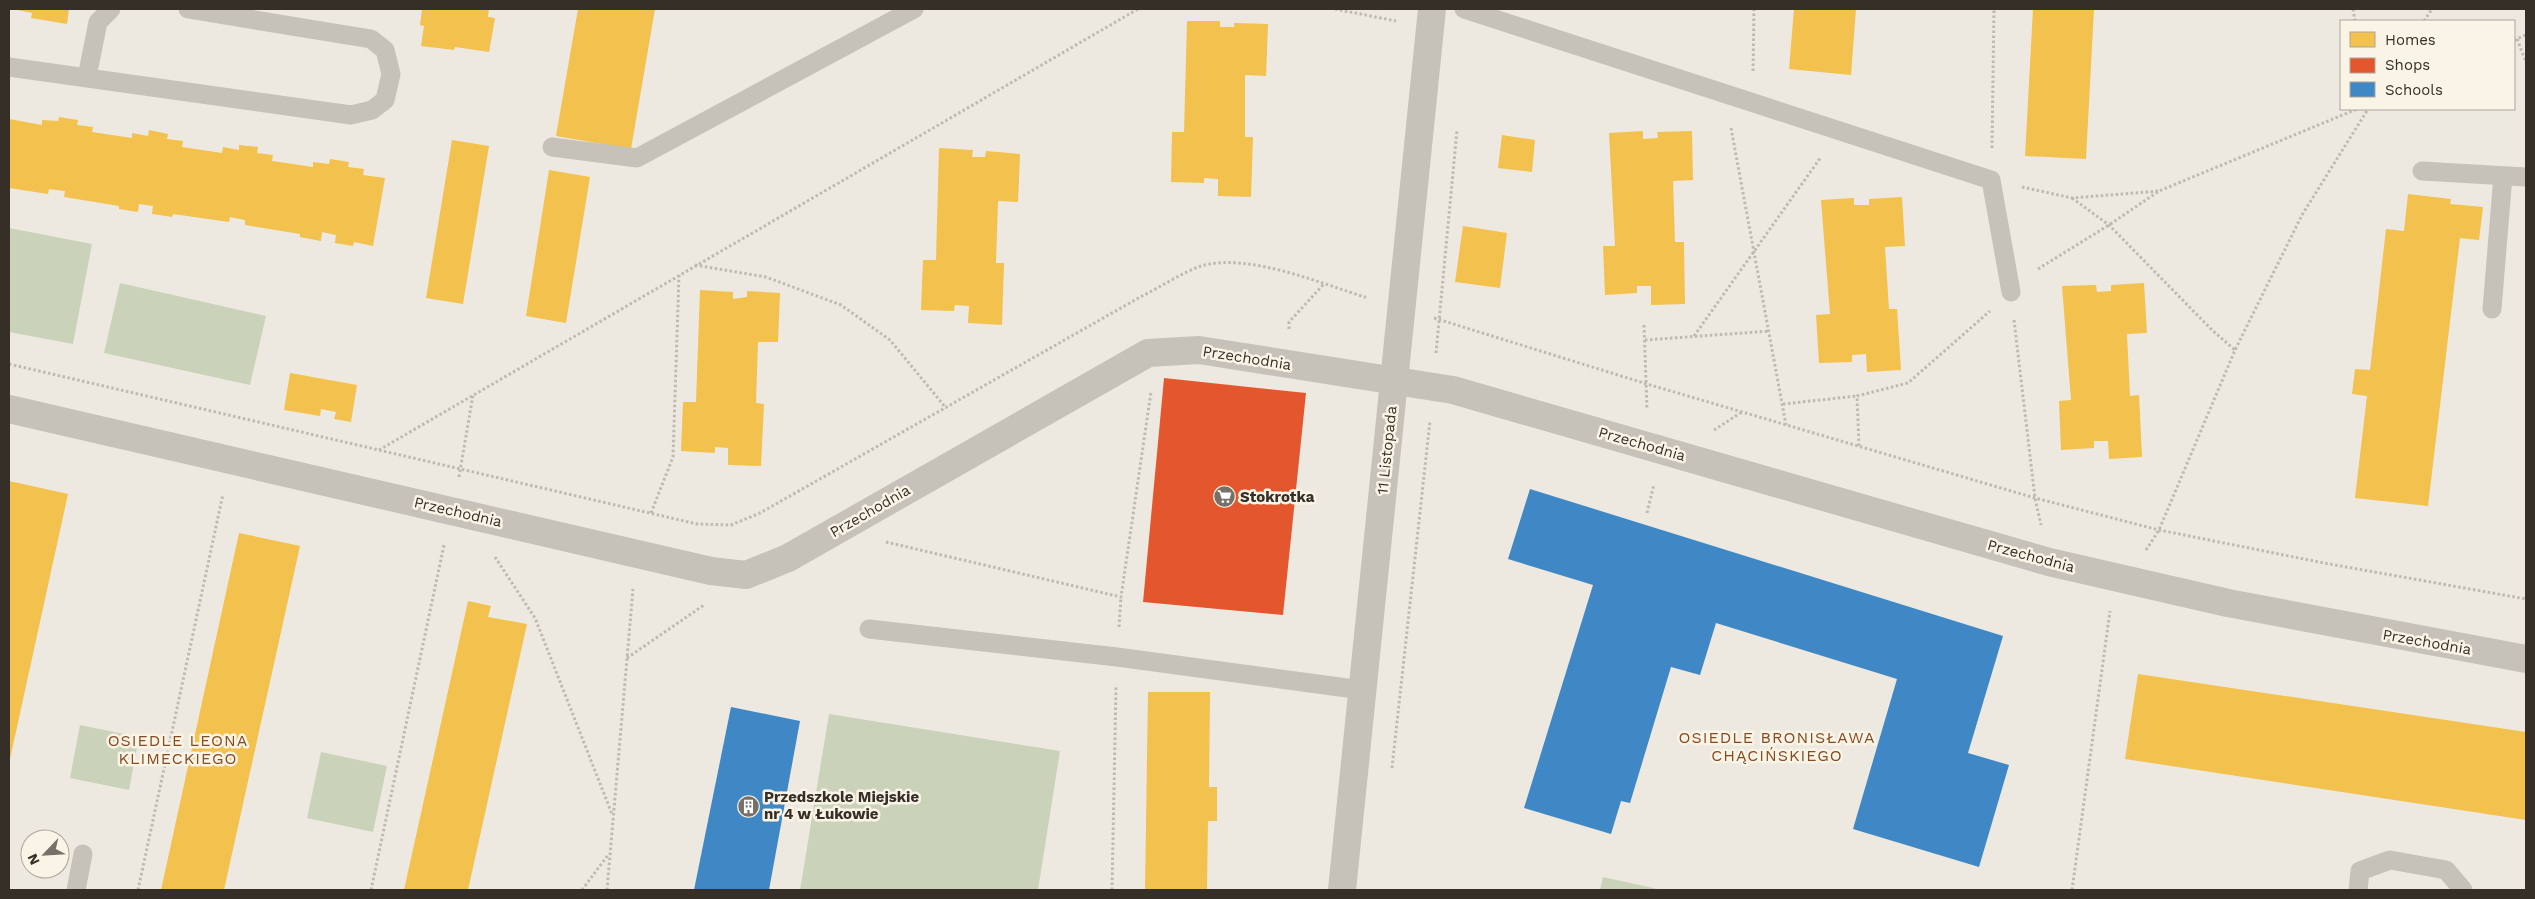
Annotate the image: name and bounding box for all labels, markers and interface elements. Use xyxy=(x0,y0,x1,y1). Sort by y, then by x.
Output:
legend xyxy=(2340,20,2515,110)
text: Homes xyxy=(2385,31,2436,49)
text: Shops xyxy=(2385,56,2430,74)
text: Schools xyxy=(2385,81,2443,99)
street label: Przechodnia xyxy=(1201,342,1293,374)
street label: 11 Listopada xyxy=(1373,404,1401,495)
street label: Przechodnia xyxy=(1596,423,1688,465)
street label: Przechodnia xyxy=(827,481,914,541)
supermarket icon: Stokrotka xyxy=(1212,485,1236,509)
place label: Stokrotka xyxy=(1240,488,1315,506)
street label: Przechodnia xyxy=(412,493,504,531)
street label: Przechodnia xyxy=(1985,536,2077,576)
street label: Przechodnia xyxy=(2381,625,2473,659)
district label: OSIEDLE BRONISŁAWA CHĄCIŃSKIEGO xyxy=(1679,728,1875,765)
district label: OSIEDLE LEONA KLIMECKIEGO xyxy=(108,731,248,768)
place label: Przedszkole Miejskie nr 4 w Łukowie xyxy=(764,788,919,823)
building icon: Przedszkole Miejskie nr 4 w Łukowie xyxy=(736,794,760,818)
north arrow xyxy=(20,829,70,879)
text: N xyxy=(24,851,43,868)

